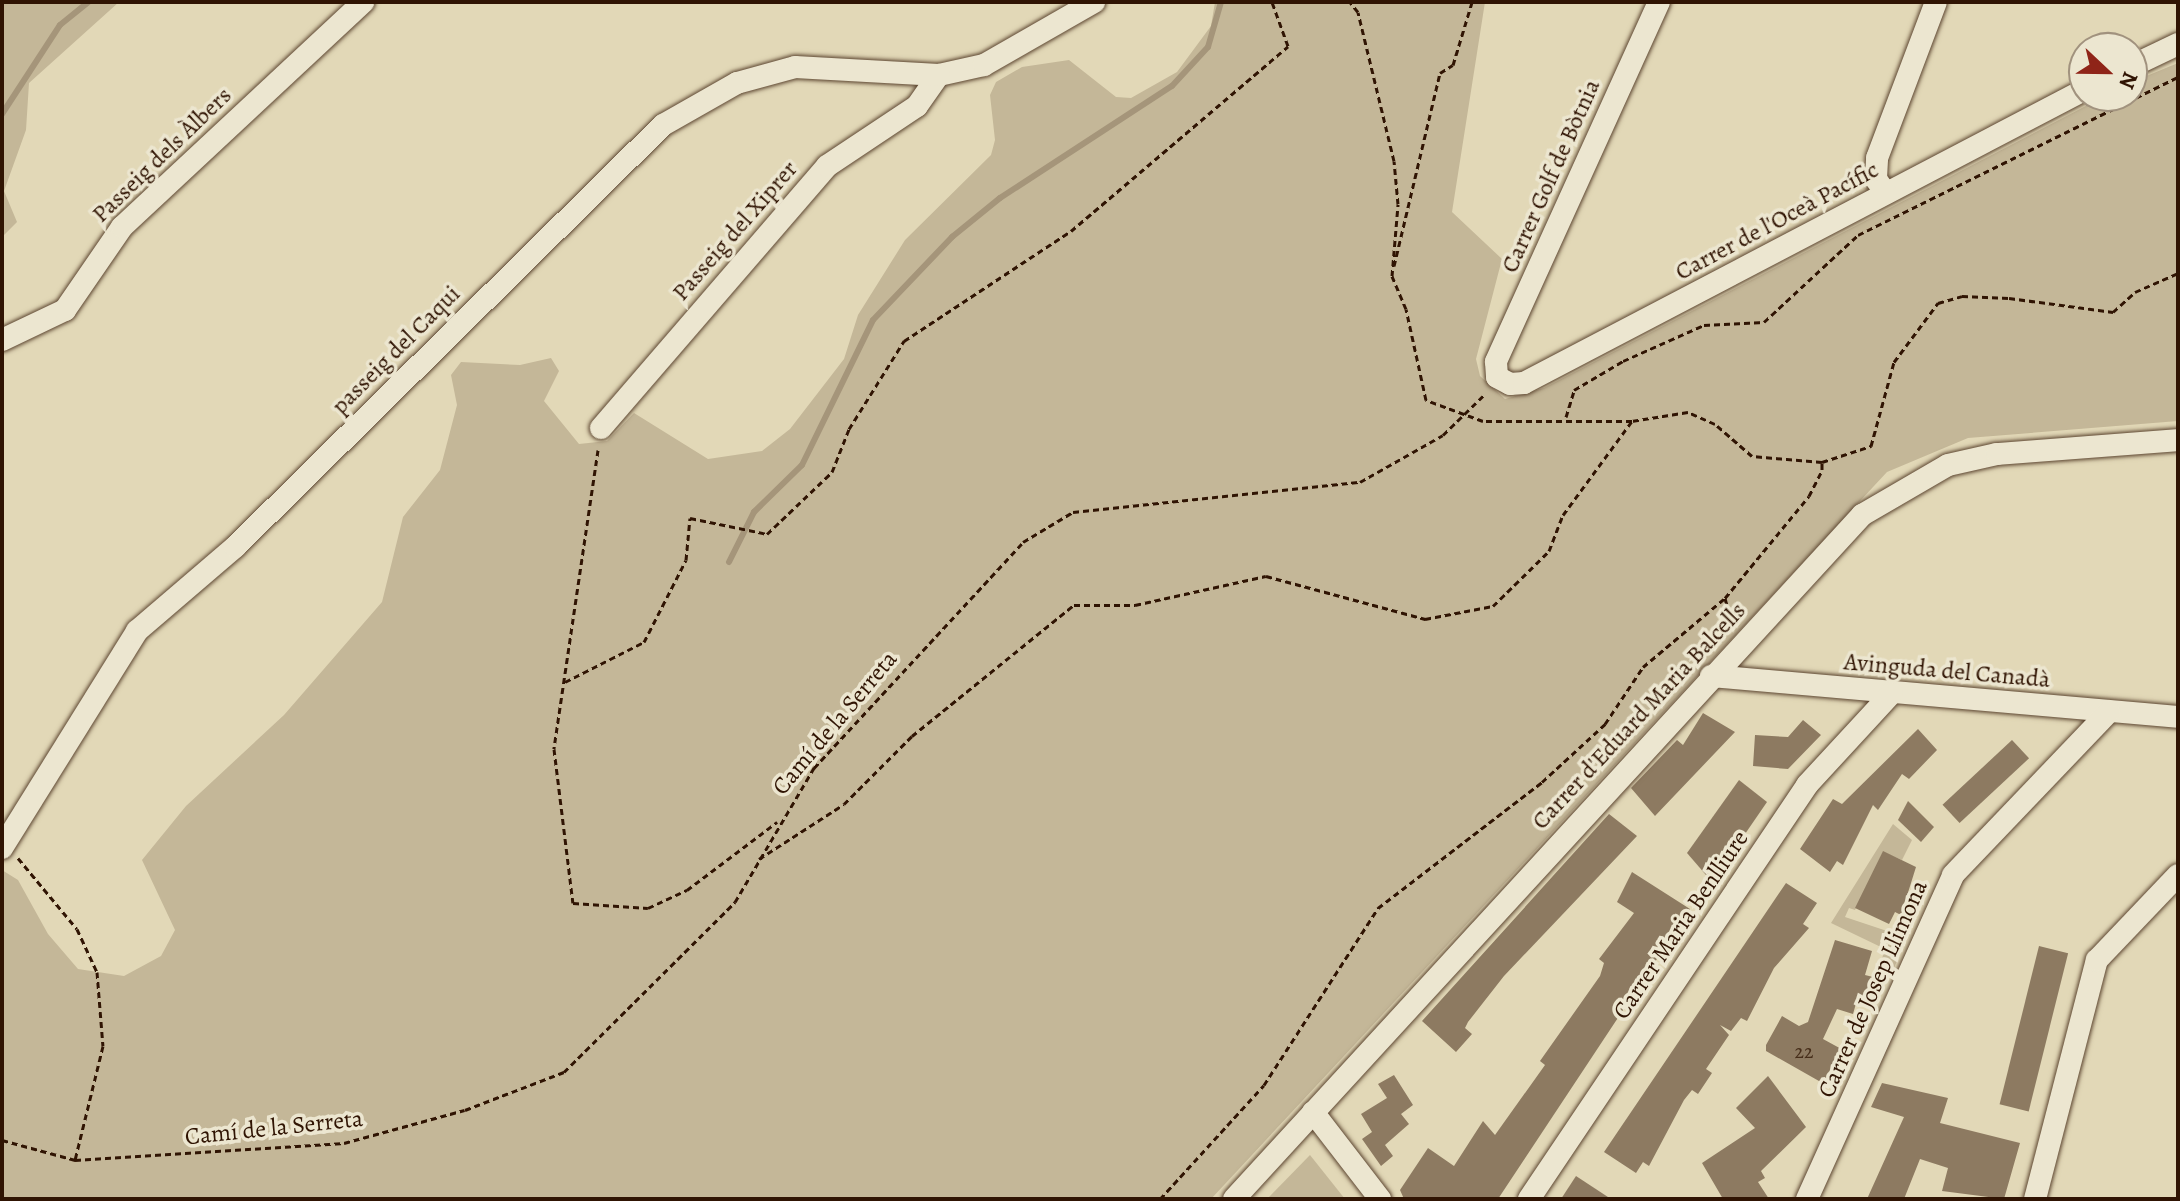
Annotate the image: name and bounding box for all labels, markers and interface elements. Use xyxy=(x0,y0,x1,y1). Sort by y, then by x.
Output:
north arrow xyxy=(2068,32,2148,112)
text: N xyxy=(2111,67,2145,93)
street label: Carrer Golf de Bòtnia xyxy=(1495,75,1607,277)
street label: Passeig dels Àlbers xyxy=(86,81,238,229)
street label: Passeig del Xiprer xyxy=(666,155,804,307)
street label: Carrer de l'Oceà Pacífic xyxy=(1671,155,1883,287)
street label: passeig del Caqui xyxy=(326,280,466,420)
street label: Carrer d'Eduard Maria Balcells xyxy=(1526,597,1752,835)
street label: Camí de la Serreta xyxy=(766,645,904,801)
street label: Avinguda del Canadà xyxy=(1843,648,2051,694)
street label: Carrer Maria Benlliure xyxy=(1607,825,1755,1025)
street label: Carrer de Josep Llimona xyxy=(1812,876,1934,1102)
house number: 22 xyxy=(1795,1039,1813,1063)
street label: Camí de la Serreta xyxy=(184,1104,364,1152)

